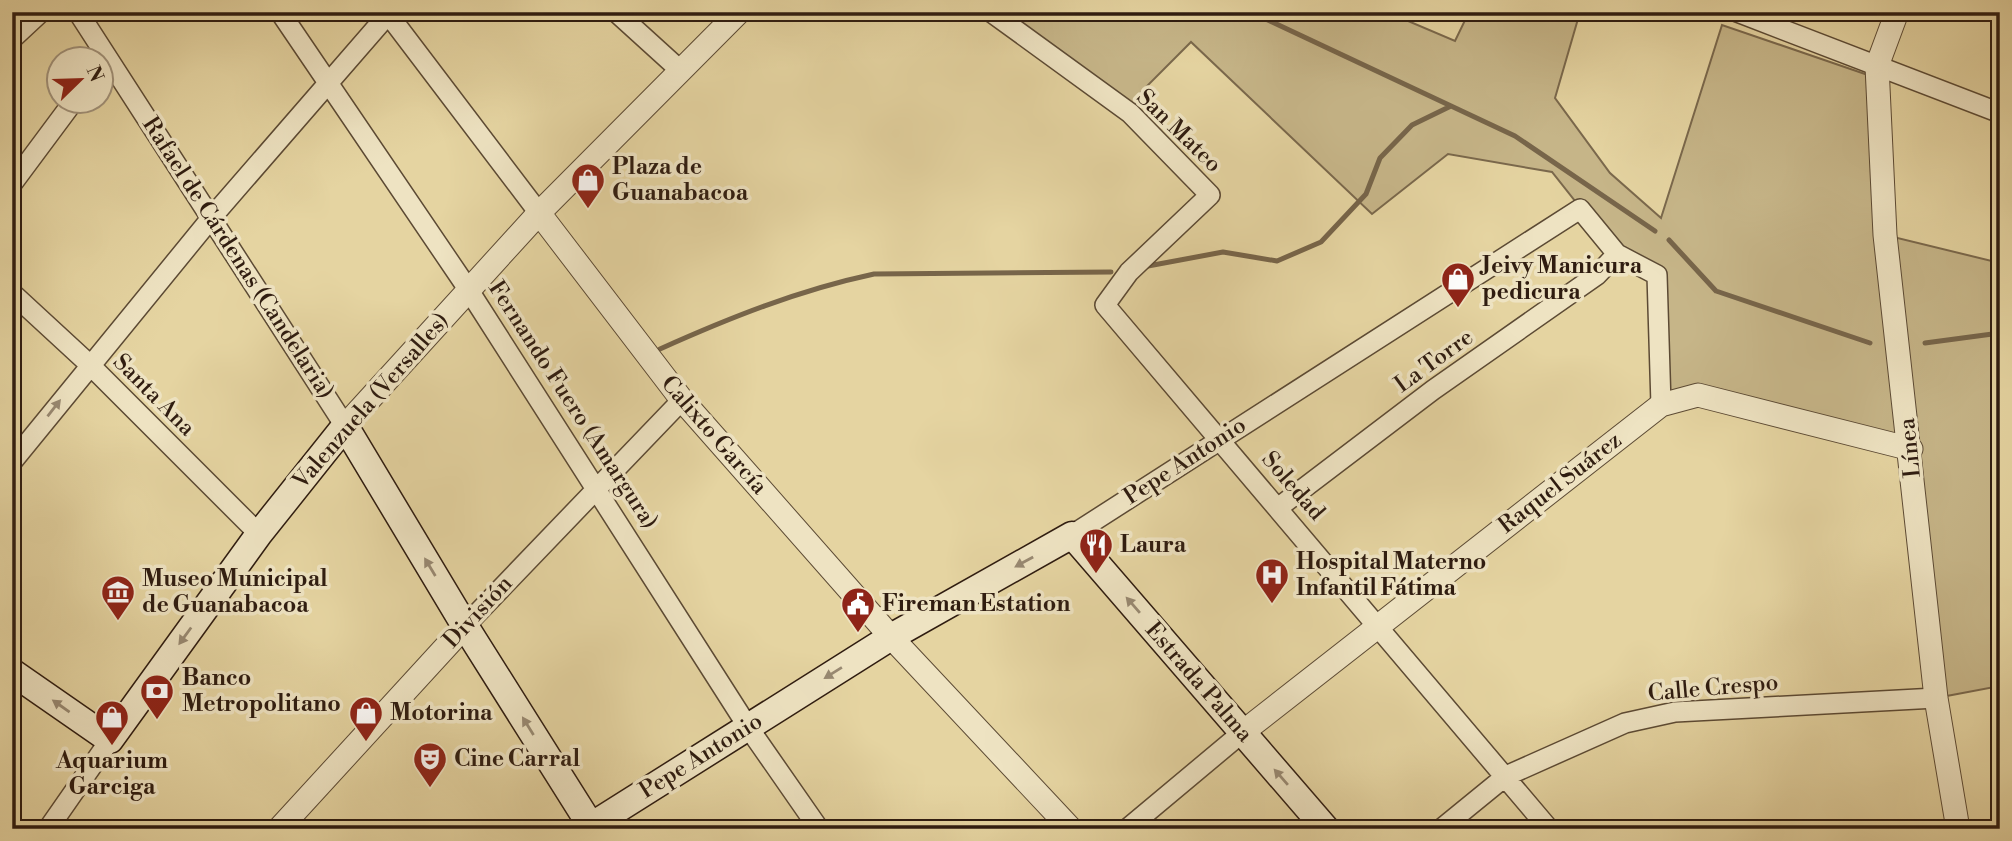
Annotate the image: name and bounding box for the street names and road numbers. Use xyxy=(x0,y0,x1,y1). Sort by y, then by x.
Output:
street label: San Mateo xyxy=(1131,83,1227,179)
street label: Rafael de Cárdenas (Candelaria) xyxy=(136,112,340,404)
street label: Fernando Fuero (Amargura) xyxy=(482,276,664,534)
street label: Valenzuela (Versalles) xyxy=(286,307,455,496)
street label: La Torre xyxy=(1389,323,1479,399)
street label: Santa Ana xyxy=(107,348,201,442)
street label: Calixto García xyxy=(655,370,773,500)
street label: Pepe Antonio xyxy=(1119,411,1251,511)
street label: Línea xyxy=(1893,416,1927,479)
street label: Raquel Suárez xyxy=(1493,426,1627,540)
street label: Soledad xyxy=(1255,446,1331,526)
street label: División xyxy=(437,570,519,654)
street label: Estrada Palma xyxy=(1139,616,1259,748)
street label: Calle Crespo xyxy=(1647,668,1779,708)
street label: Pepe Antonio xyxy=(634,707,768,805)

